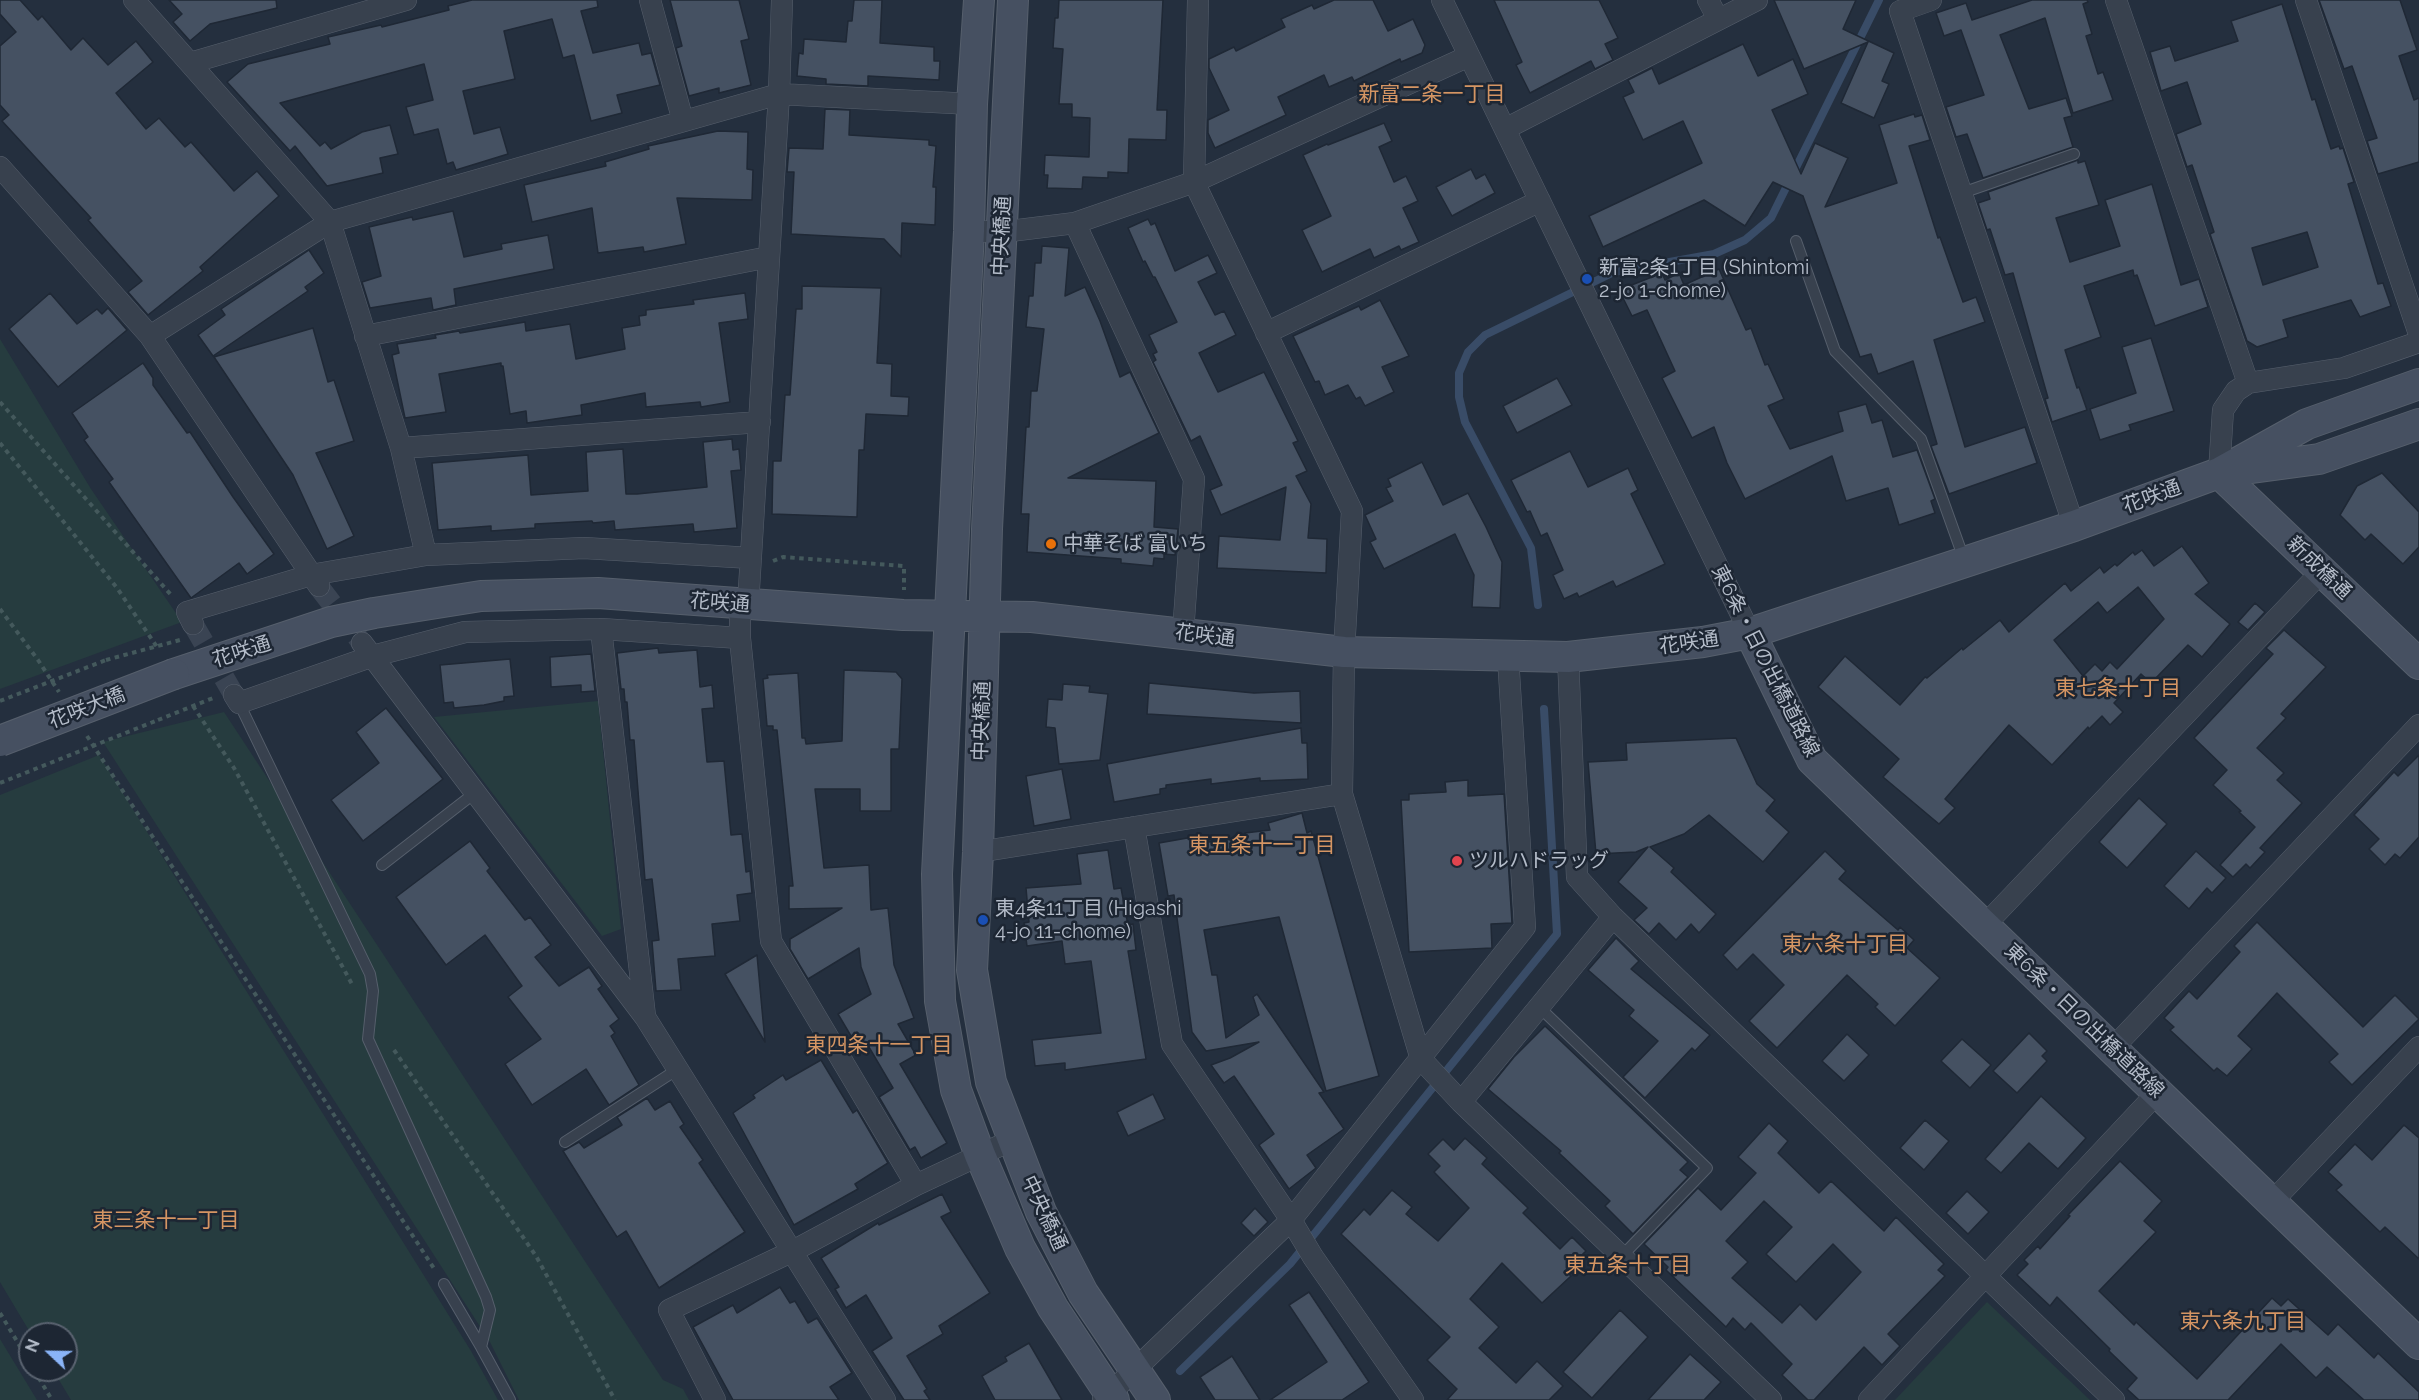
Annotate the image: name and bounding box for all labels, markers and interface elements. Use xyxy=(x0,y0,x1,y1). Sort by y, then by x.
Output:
district label: 新富二条一丁目 xyxy=(1359,82,1505,108)
street label: 中央橋通 xyxy=(988,195,1016,277)
place label: 新富2条1丁目 (Shintomi 2-jo 1-chome) xyxy=(1599,256,1809,303)
marker: 新富2条1丁目 (Shintomi 2-jo 1-chome) xyxy=(1580,272,1594,286)
street label: 花咲通 xyxy=(2120,475,2184,519)
place label: 中華そば 富いち xyxy=(1063,532,1208,556)
street label: 新成橋通 xyxy=(2282,532,2356,604)
marker: 中華そば 富いち xyxy=(1044,537,1058,551)
street label: 東6条・日の出橋道路線 xyxy=(1706,561,1824,761)
street label: 花咲通 xyxy=(689,589,751,617)
street label: 花咲通 xyxy=(1174,620,1236,652)
street label: 花咲通 xyxy=(1658,627,1720,659)
street label: 花咲通 xyxy=(210,631,274,673)
district label: 東七条十丁目 xyxy=(2055,676,2181,702)
street label: 中央橋通 xyxy=(969,681,995,761)
street label: 花咲大橋 xyxy=(45,682,129,734)
district label: 東五条十一丁目 xyxy=(1189,833,1335,859)
place label: ツルハドラッグ xyxy=(1469,849,1609,873)
marker: ツルハドラッグ xyxy=(1450,854,1464,868)
place label: 東4条11丁目 (Higashi 4-jo 11-chome) xyxy=(995,897,1182,944)
marker: 東4条11丁目 (Higashi 4-jo 11-chome) xyxy=(976,913,990,927)
district label: 東六条十丁目 xyxy=(1782,932,1908,958)
street label: 東6条・日の出橋道路線 xyxy=(1999,939,2169,1103)
district label: 東四条十一丁目 xyxy=(806,1033,952,1059)
street label: 中央橋通 xyxy=(1016,1172,1072,1254)
district label: 東三条十一丁目 xyxy=(93,1208,239,1234)
district label: 東五条十丁目 xyxy=(1565,1253,1691,1279)
district label: 東六条九丁目 xyxy=(2180,1309,2306,1335)
north arrow xyxy=(18,1322,78,1382)
text: N xyxy=(22,1337,44,1355)

